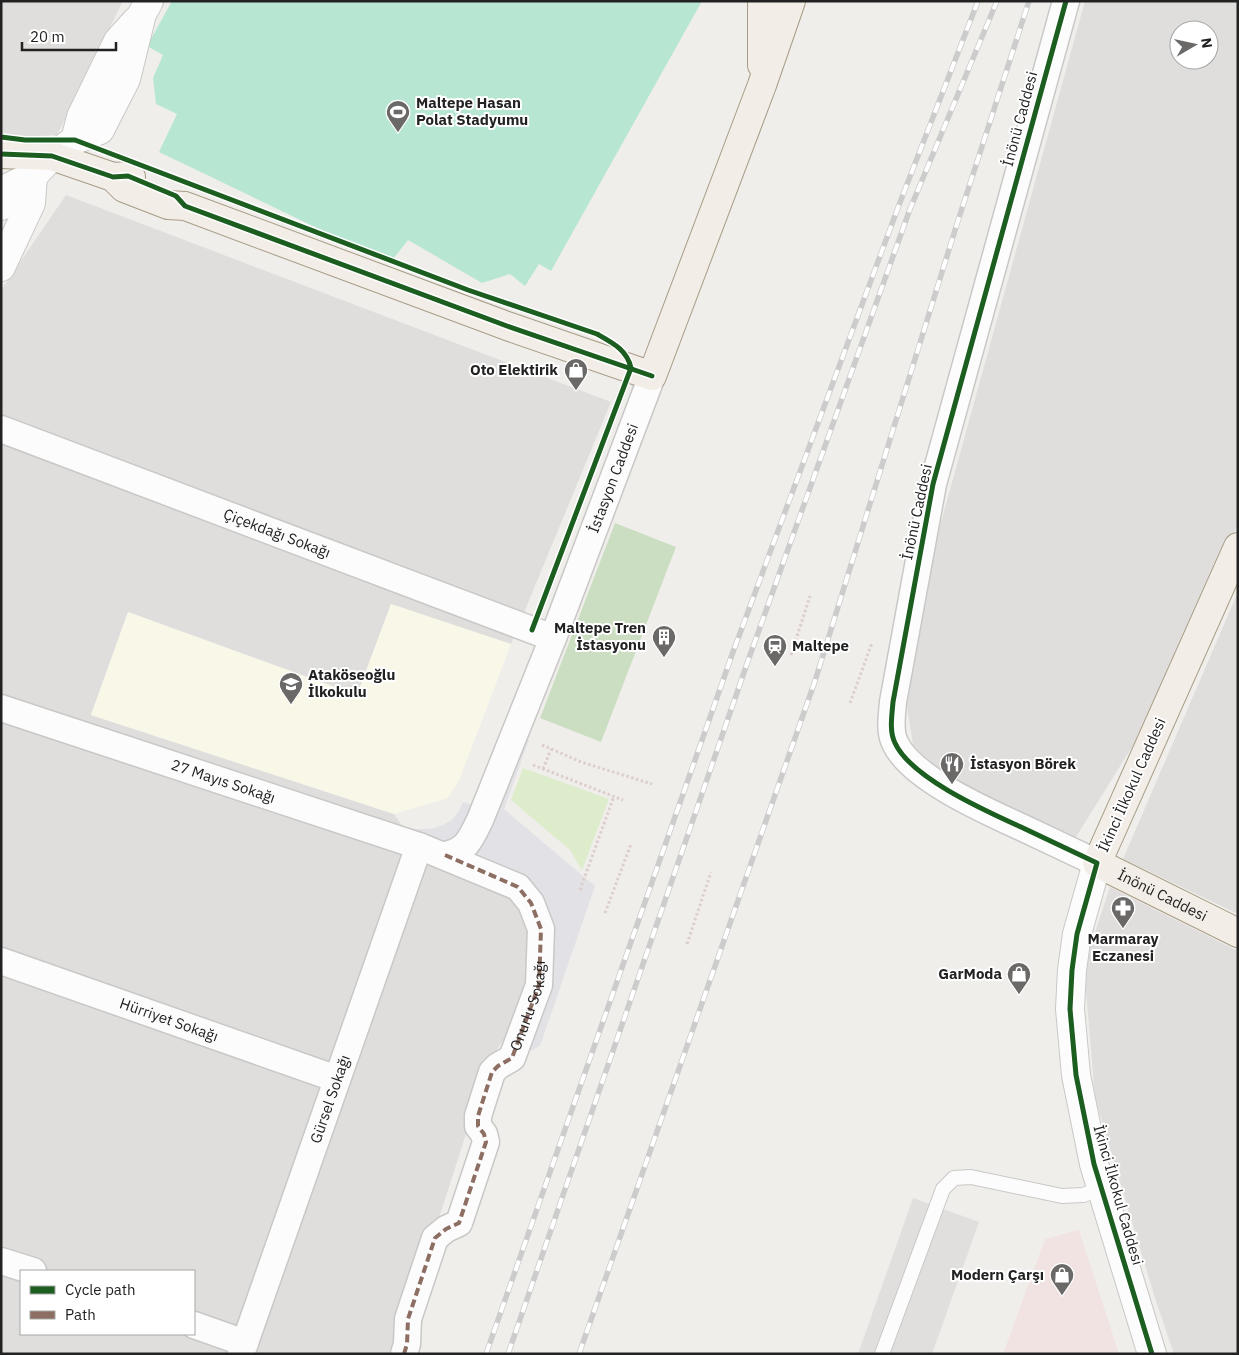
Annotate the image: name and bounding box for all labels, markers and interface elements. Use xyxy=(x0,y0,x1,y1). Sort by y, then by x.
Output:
scale bar xyxy=(22,20,116,52)
north arrow xyxy=(1169,20,1219,70)
text: 20 m xyxy=(30,27,65,46)
text: N xyxy=(1197,37,1217,49)
street label: İnönü Caddesi xyxy=(998,69,1041,168)
place label: Maltepe Hasan Polat Stadyumu xyxy=(416,93,528,129)
sports icon: Maltepe Hasan Polat Stadyumu xyxy=(385,99,411,133)
shop icon: Oto Elektirik xyxy=(563,357,589,391)
place label: Oto Elektirik xyxy=(470,360,558,379)
street label: İstasyon Caddesi xyxy=(584,421,642,535)
street label: İnönü Caddesi xyxy=(897,462,936,562)
street label: Çiçekdağı Sokağı xyxy=(221,504,333,562)
place label: Maltepe Tren İstasyonu xyxy=(554,618,646,654)
building icon: Maltepe Tren İstasyonu xyxy=(651,624,677,658)
station icon: Maltepe xyxy=(762,633,788,667)
place label: Maltepe xyxy=(792,636,849,655)
place label: Ataköseoğlu İlkokulu xyxy=(308,665,395,701)
school or university icon: Ataköseoğlu İlkokulu xyxy=(278,671,304,705)
street label: İkinci İlkokul Caddesi xyxy=(1093,715,1170,855)
restaurant icon: İstasyon Börek xyxy=(939,751,965,785)
place label: İstasyon Börek xyxy=(970,754,1076,773)
street label: 27 Mayıs Sokağı xyxy=(169,755,278,807)
street label: İnönü Caddesi xyxy=(1115,865,1211,925)
pharmacy icon: Marmaray Eczanesi xyxy=(1110,895,1136,929)
place label: Marmaray Eczanesi xyxy=(1087,929,1159,965)
street label: Onurlu Sokağı xyxy=(505,960,549,1053)
shop icon: GarModa xyxy=(1006,961,1032,995)
place label: GarModa xyxy=(938,964,1002,983)
street label: Hürriyet Sokağı xyxy=(117,993,221,1046)
street label: Gürsel Sokağı xyxy=(306,1052,354,1146)
street label: İkinci İlkokul Caddesi xyxy=(1089,1123,1148,1267)
shop icon: Modern Çarşı xyxy=(1049,1262,1075,1296)
place label: Modern Çarşı xyxy=(951,1265,1044,1284)
legend xyxy=(20,1270,195,1335)
text: Cycle path xyxy=(65,1280,136,1299)
text: Path xyxy=(65,1305,96,1324)

